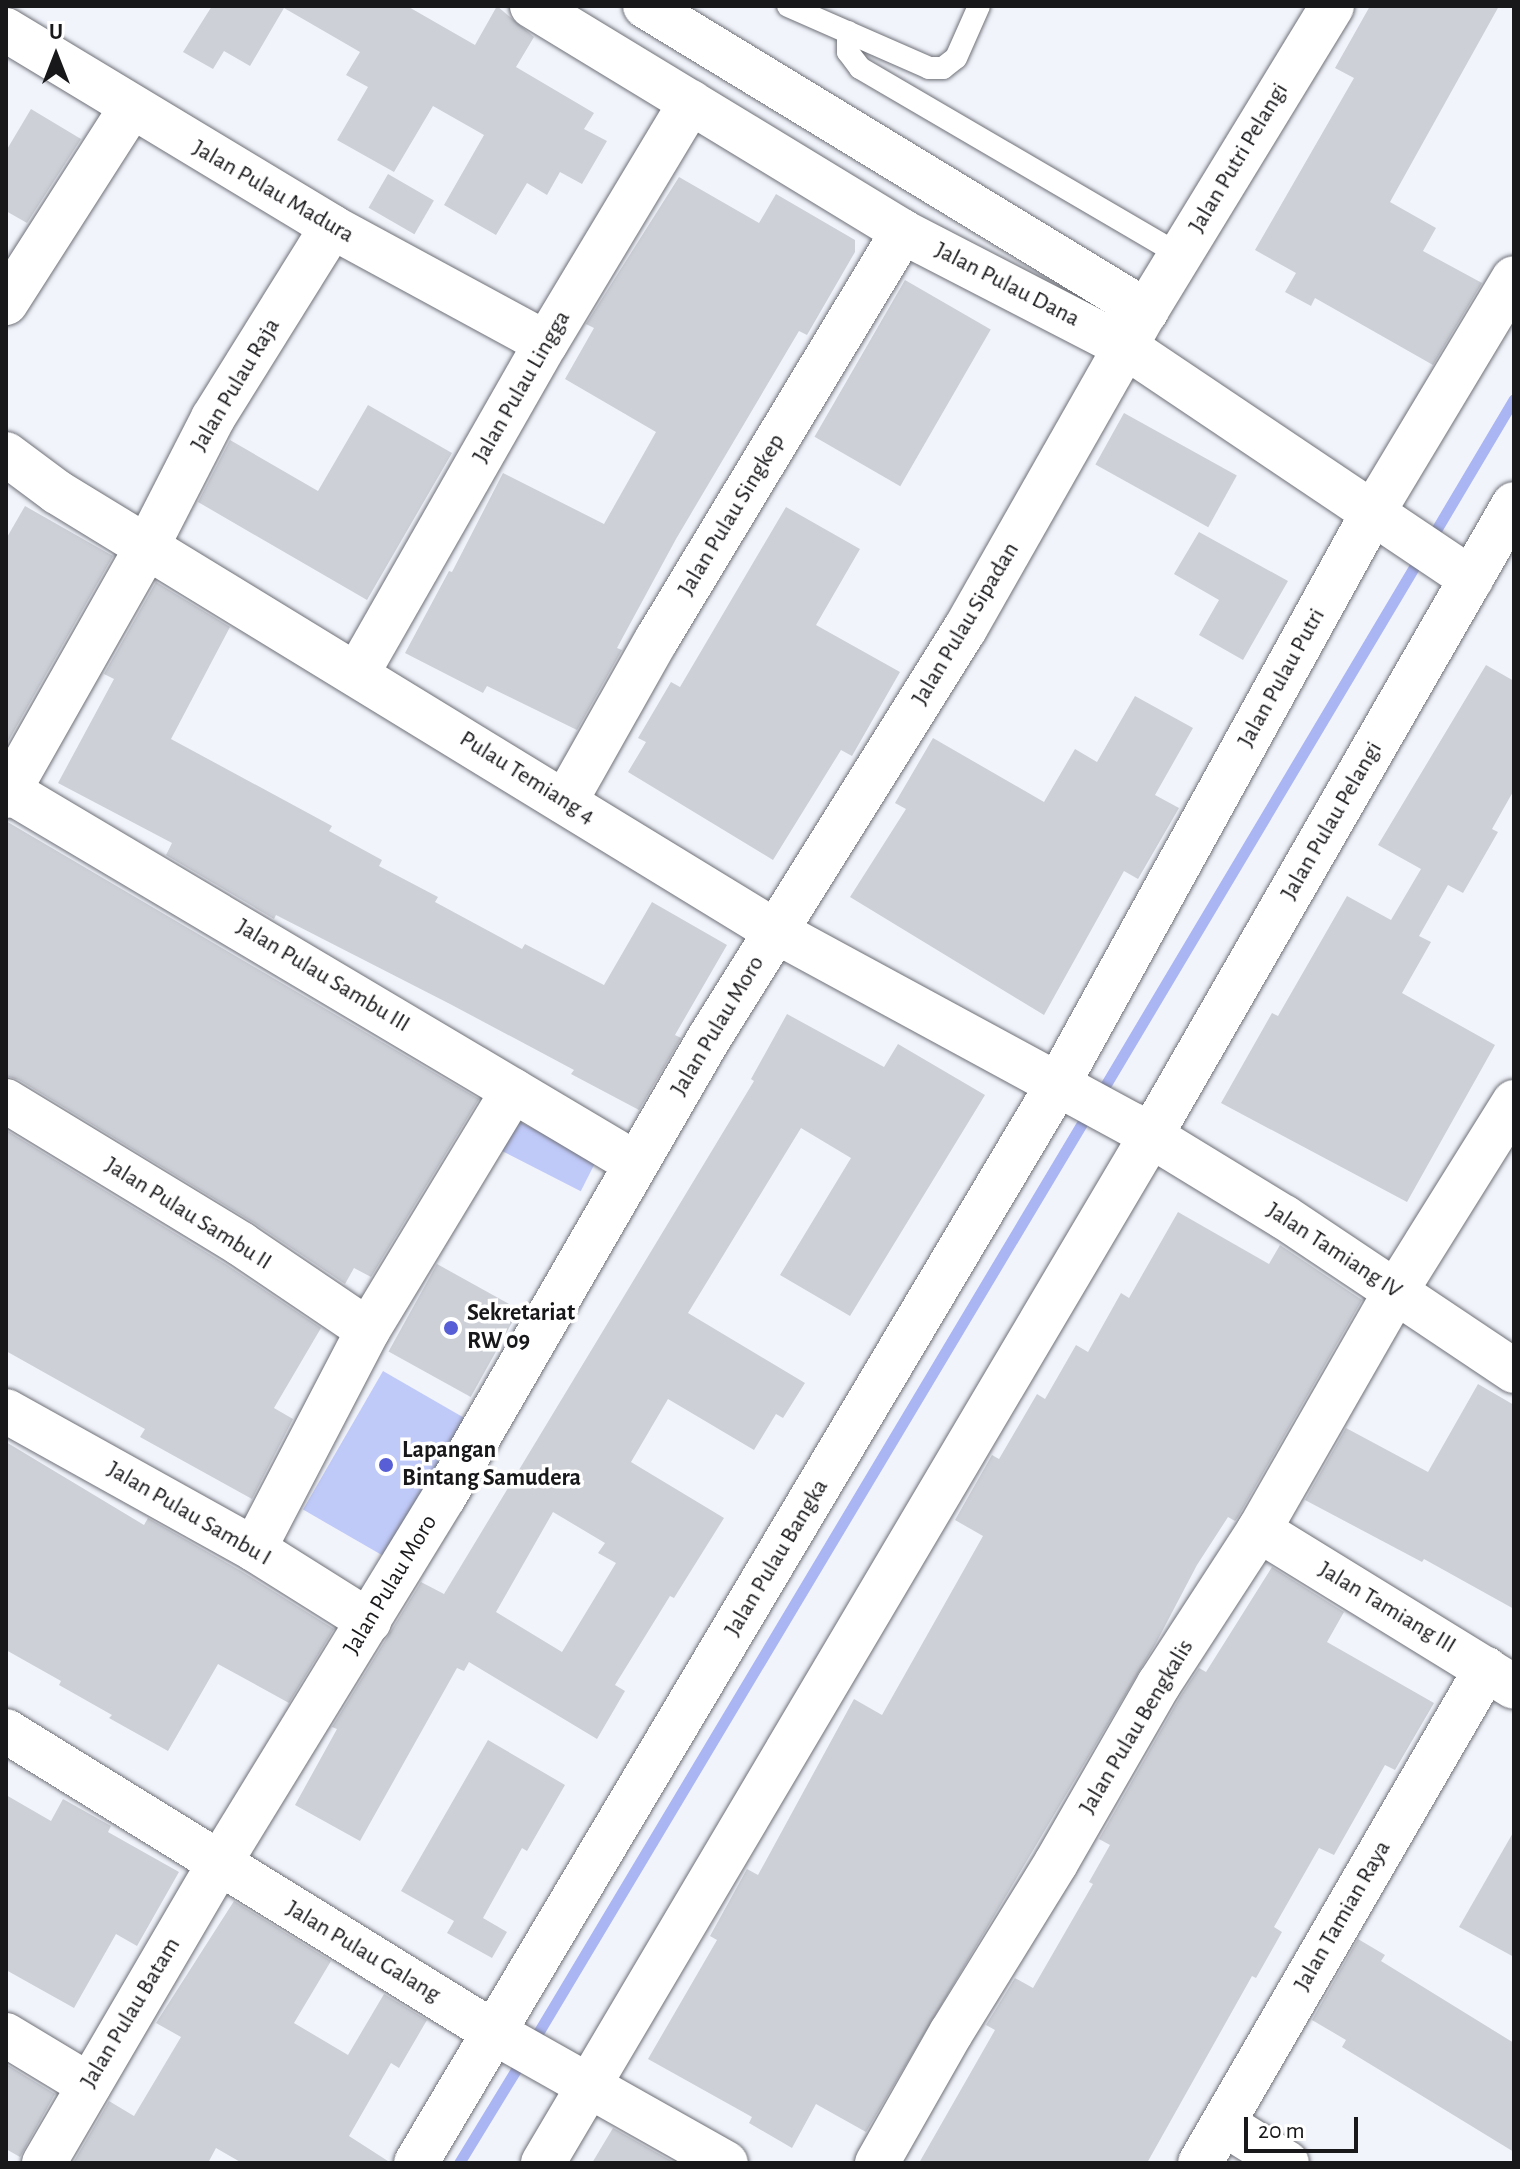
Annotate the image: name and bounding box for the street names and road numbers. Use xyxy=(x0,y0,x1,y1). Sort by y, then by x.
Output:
street label: Jalan Putri Pelangi xyxy=(1183,78,1295,238)
street label: Jalan Pulau Madura xyxy=(187,134,359,250)
street label: Jalan Pulau Dana xyxy=(930,236,1084,334)
street label: Jalan Pulau Lingga xyxy=(467,306,577,468)
street label: Jalan Pulau Raja xyxy=(185,313,287,457)
street label: Jalan Pulau Singkep xyxy=(672,429,792,601)
street label: Jalan Pulau Sipadan xyxy=(906,537,1026,711)
street label: Jalan Pulau Putri xyxy=(1232,604,1332,752)
street label: Pulau Temiang 4 xyxy=(454,725,600,831)
street label: Jalan Pulau Pelangi xyxy=(1275,737,1389,905)
street label: Jalan Pulau Sambu III xyxy=(231,913,415,1039)
street label: Jalan Pulau Moro xyxy=(665,951,771,1101)
street label: Jalan Pulau Sambu II xyxy=(99,1151,277,1277)
street label: Jalan Tamiang IV xyxy=(1261,1197,1407,1305)
street label: Jalan Pulau Sambu I xyxy=(102,1455,276,1573)
street label: Jalan Pulau Bangka xyxy=(719,1474,835,1642)
street label: Jalan Pulau Moro xyxy=(338,1510,444,1660)
street label: Jalan Tamiang III xyxy=(1313,1556,1461,1660)
street label: Jalan Pulau Bengkalis xyxy=(1073,1634,1201,1820)
street label: Jalan Tamian Raya xyxy=(1288,1836,1398,1996)
street label: Jalan Pulau Galang xyxy=(281,1895,445,2009)
street label: Jalan Pulau Batam xyxy=(75,1933,187,2093)

